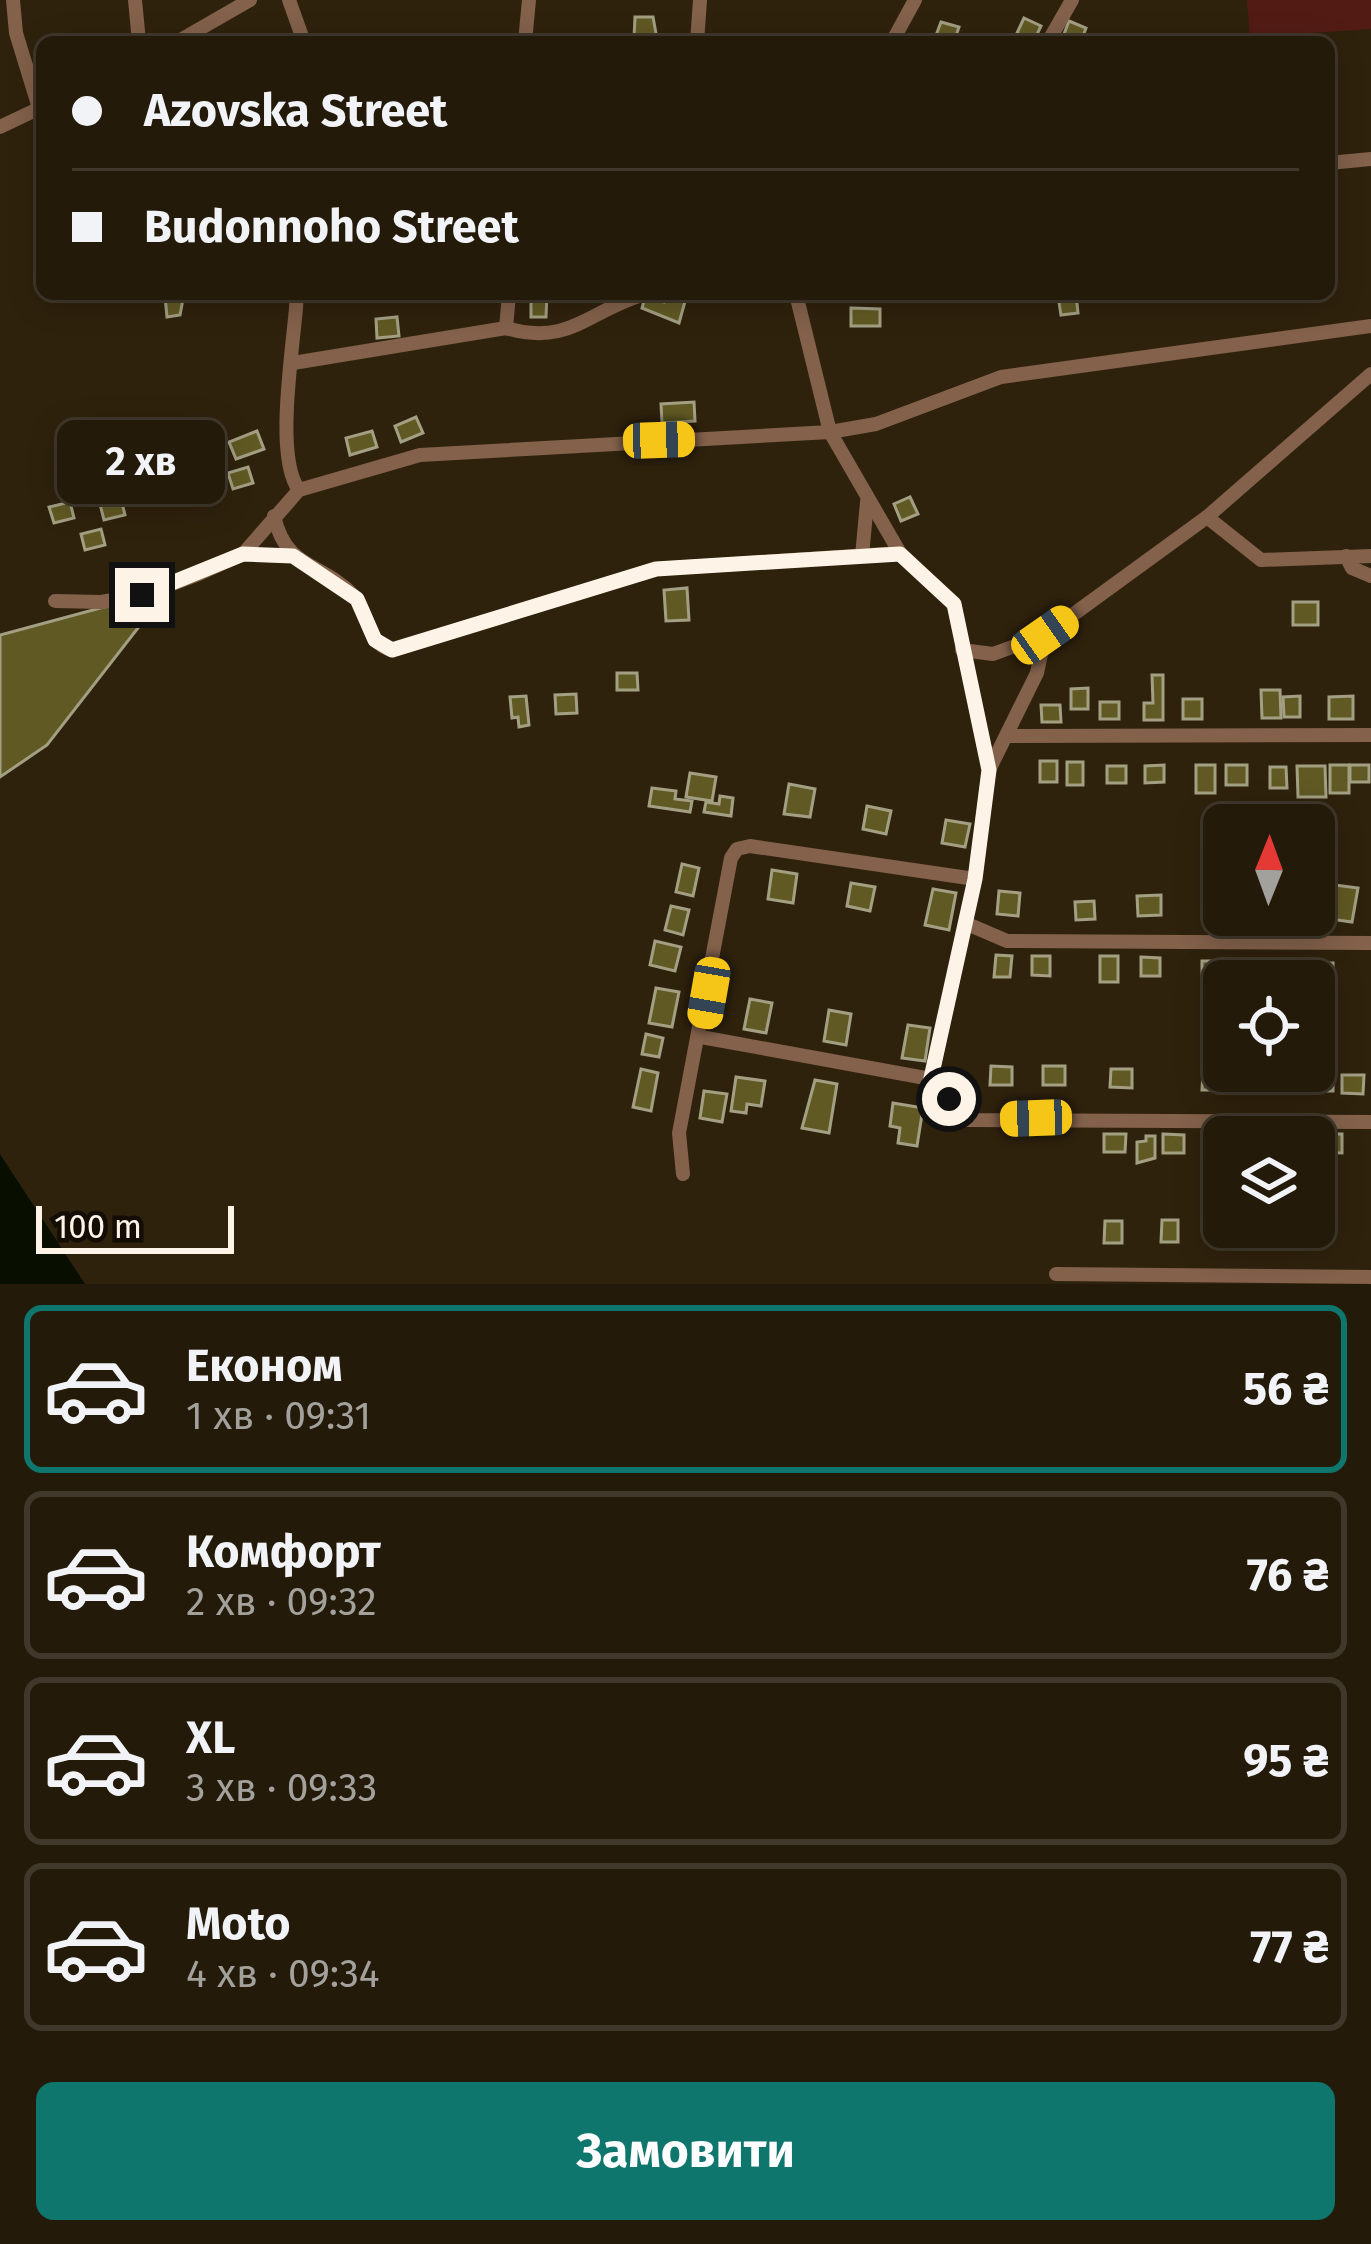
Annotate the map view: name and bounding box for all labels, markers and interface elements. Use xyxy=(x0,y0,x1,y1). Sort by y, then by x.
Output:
text: Azovska Street xyxy=(144,84,447,138)
text: Budonnoho Street xyxy=(144,200,519,254)
callout: 2 хв xyxy=(58,421,226,505)
car xyxy=(622,421,696,459)
text: 2 хв xyxy=(105,439,177,485)
route end xyxy=(115,568,169,622)
car xyxy=(1005,600,1085,670)
north arrow xyxy=(1203,804,1335,936)
map controls xyxy=(1203,804,1335,1248)
car xyxy=(685,954,733,1032)
button: locate xyxy=(1203,960,1335,1092)
route start xyxy=(922,1072,976,1126)
car xyxy=(999,1099,1073,1137)
button: layers xyxy=(1203,1116,1335,1248)
scale bar xyxy=(36,1200,234,1253)
text: 100 m xyxy=(54,1207,142,1247)
icon: car xyxy=(42,1335,150,1443)
text: Економ xyxy=(186,1339,342,1393)
text: 56 ₴ xyxy=(1243,1362,1329,1416)
text: 1 хв · 09:31 xyxy=(186,1393,371,1439)
icon: car xyxy=(42,1521,150,1629)
text: Комфорт xyxy=(186,1525,381,1579)
text: 76 ₴ xyxy=(1247,1548,1329,1602)
text: 2 хв · 09:32 xyxy=(186,1579,377,1625)
icon: car xyxy=(42,1707,150,1815)
text: XL xyxy=(186,1711,235,1765)
text: 95 ₴ xyxy=(1243,1734,1329,1788)
text: 3 хв · 09:33 xyxy=(186,1765,377,1811)
icon: car xyxy=(42,1893,150,2001)
text: Moto xyxy=(186,1897,291,1951)
text: 77 ₴ xyxy=(1250,1920,1329,1974)
text: 4 хв · 09:34 xyxy=(186,1951,380,1997)
button: Замовити xyxy=(36,2082,1335,2220)

